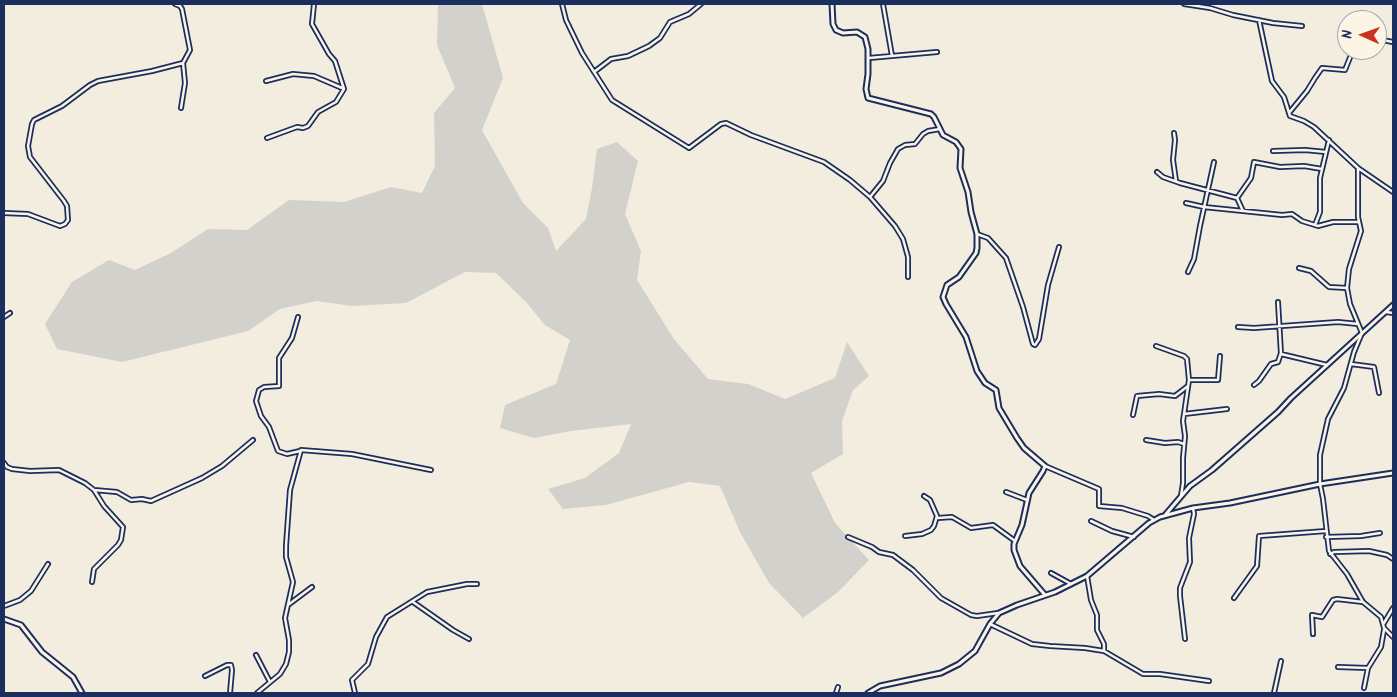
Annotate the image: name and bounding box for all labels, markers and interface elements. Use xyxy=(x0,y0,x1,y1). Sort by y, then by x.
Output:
north arrow xyxy=(1337,10,1387,60)
text: N xyxy=(1337,30,1359,39)

